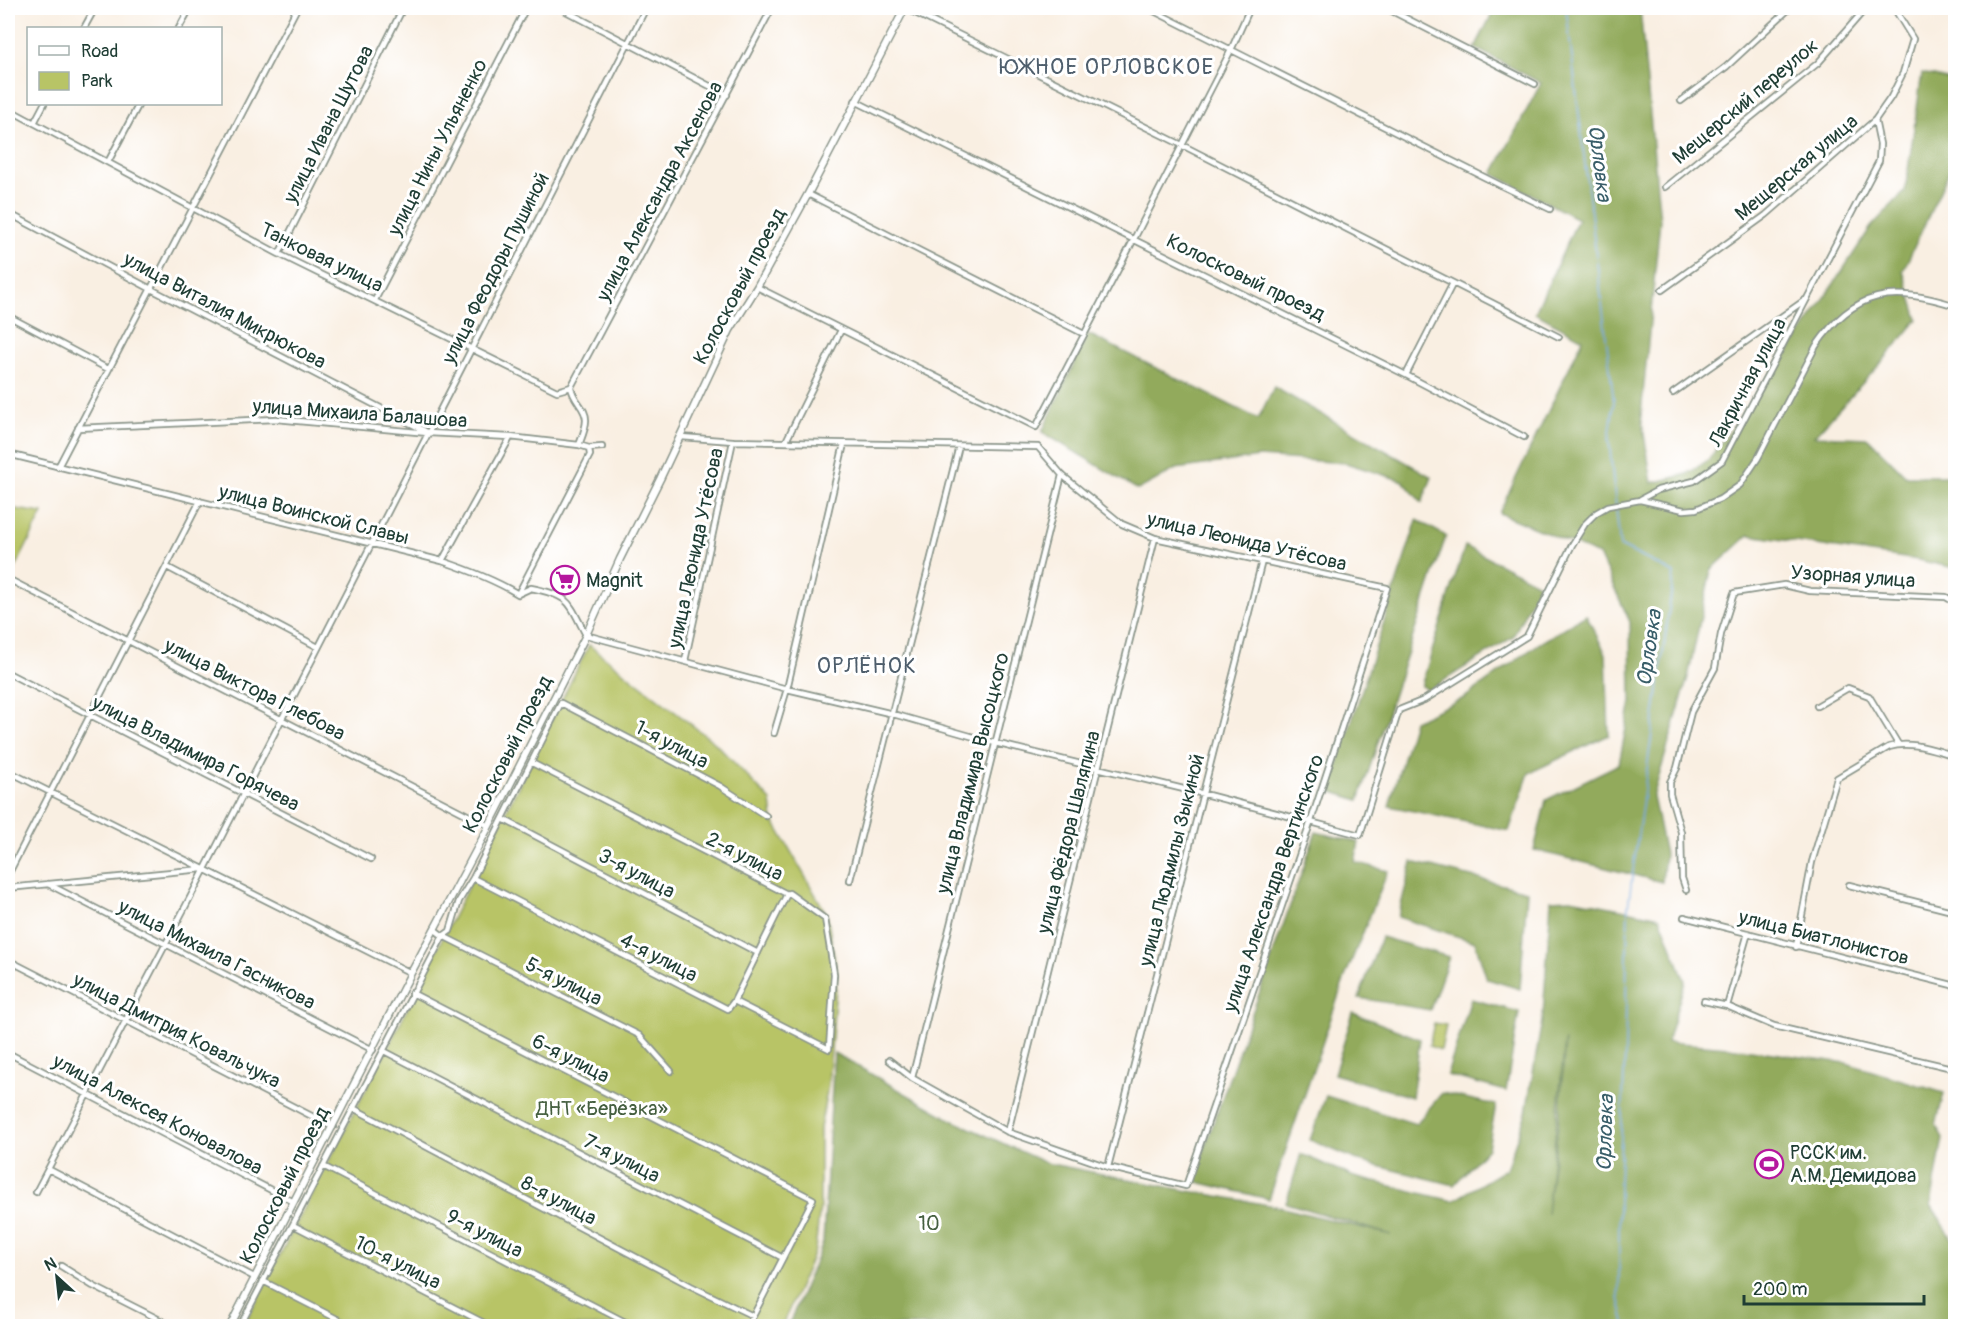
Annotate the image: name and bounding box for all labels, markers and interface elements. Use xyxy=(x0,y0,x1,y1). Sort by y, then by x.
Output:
legend xyxy=(27,27,222,105)
street label: Мещерский переулок xyxy=(1667,33,1823,170)
text: Road xyxy=(81,40,118,63)
street label: улица Ивана Шутова xyxy=(277,41,379,208)
district label: ЮЖНОЕ ОРЛОВСКОЕ xyxy=(1000,53,1214,81)
street label: улица Нины Ульяненко xyxy=(382,55,493,241)
text: Park xyxy=(81,70,113,93)
street label: улица Александра Аксенова xyxy=(590,77,728,306)
street label: Мещерская улица xyxy=(1730,109,1863,226)
water label: Орловка xyxy=(1581,123,1618,204)
street label: улица Феодоры Пушиной xyxy=(436,168,555,369)
street label: Колосковый проезд xyxy=(688,204,791,369)
street label: Танковая улица xyxy=(256,217,388,298)
street label: Колосковый проезд xyxy=(1162,228,1329,327)
street label: улица Виталия Микрюкова xyxy=(118,246,330,374)
street label: Лакричная улица xyxy=(1702,313,1792,452)
street label: улица Михаила Балашова xyxy=(251,393,468,433)
street label: улица Леонида Утёсова xyxy=(662,446,729,652)
street label: улица Воинской Славы xyxy=(215,479,412,550)
street label: улица Леонида Утёсова xyxy=(1144,506,1349,577)
street label: Узорная улица xyxy=(1790,560,1916,593)
supermarket icon: Magnit xyxy=(549,564,581,596)
place label: Magnit xyxy=(586,568,644,593)
water label: Орловка xyxy=(1631,607,1668,688)
street label: улица Виктора Глебова xyxy=(159,632,349,746)
street label: улица Владимира Высоцкого xyxy=(930,650,1015,897)
district label: ОРЛЁНОК xyxy=(817,652,917,680)
street label: Колосковый проезд xyxy=(457,671,558,837)
street label: улица Владимира Горячева xyxy=(87,690,304,817)
street label: 1-я улица xyxy=(631,715,713,774)
street label: улица Фёдора Шаляпина xyxy=(1031,728,1106,937)
street label: улица Людмилы Зыкиной xyxy=(1133,751,1210,970)
street label: улица Александра Вертинского xyxy=(1217,751,1329,1016)
street label: 2-я улица xyxy=(702,826,788,886)
street label: 3-я улица xyxy=(594,843,679,904)
street label: улица Михаила Гасникова xyxy=(113,893,320,1015)
street label: улица Биатлонистов xyxy=(1735,904,1912,971)
street label: 4-я улица xyxy=(616,927,702,988)
street label: 5-я улица xyxy=(521,951,606,1011)
street label: улица Дмитрия Ковальчука xyxy=(68,967,285,1094)
street label: 6-я улица xyxy=(528,1028,614,1089)
street label: улица Алексея Коновалова xyxy=(48,1048,267,1180)
water label: Орловка xyxy=(1591,1093,1620,1172)
park label: ДНТ «Берёзка» xyxy=(535,1096,668,1121)
street label: Колосковый проезд xyxy=(234,1102,335,1268)
street label: 7-я улица xyxy=(579,1129,664,1188)
place label: РССК им. А.М. Демидова xyxy=(1790,1140,1916,1188)
sports icon: РССК им. А.М. Демидова xyxy=(1753,1148,1785,1180)
street label: 8-я улица xyxy=(517,1170,601,1231)
street label: 9-я улица xyxy=(442,1204,527,1263)
park label: 10 xyxy=(918,1211,940,1236)
street label: 10-я улица xyxy=(350,1230,445,1295)
north arrow xyxy=(27,1247,87,1307)
text: N xyxy=(41,1253,60,1276)
scale bar xyxy=(1744,1268,1924,1306)
text: 200 m xyxy=(1753,1278,1808,1301)

